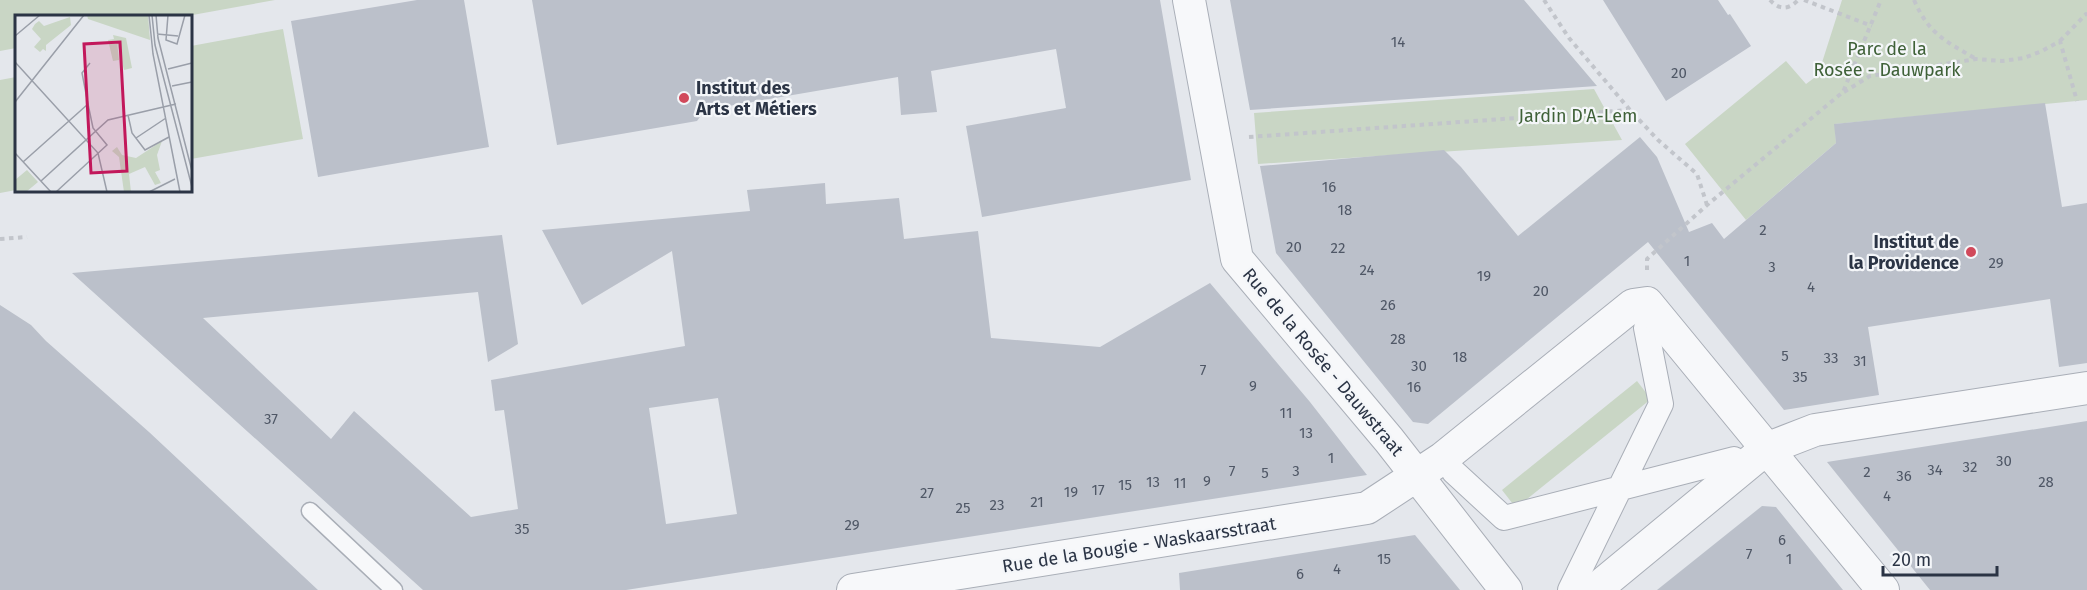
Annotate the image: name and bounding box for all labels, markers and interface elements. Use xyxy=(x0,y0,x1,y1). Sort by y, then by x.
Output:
inset map xyxy=(15,15,192,192)
house number: 14 xyxy=(1391,33,1405,51)
park label: Parc de la Rosée - Dauwpark xyxy=(1813,38,1961,81)
house number: 20 xyxy=(1671,64,1687,82)
place label: Institut des Arts et Métiers xyxy=(695,77,817,120)
marker: Institut des Arts et Métiers xyxy=(677,91,691,105)
park label: Jardin D'A-Lem xyxy=(1519,105,1637,127)
house number: 16 xyxy=(1322,178,1336,196)
house number: 18 xyxy=(1338,201,1352,219)
house number: 2 xyxy=(1759,221,1767,239)
place label: Institut de la Providence xyxy=(1848,231,1959,274)
house number: 20 xyxy=(1286,238,1302,256)
house number: 22 xyxy=(1331,239,1345,257)
marker: Institut de la Providence xyxy=(1964,245,1978,259)
house number: 1 xyxy=(1684,252,1690,270)
house number: 29 xyxy=(1988,254,2004,272)
house number: 3 xyxy=(1768,258,1776,276)
house number: 24 xyxy=(1359,261,1375,279)
street label: Rue de la Rosée - Dauwstraat xyxy=(1238,263,1408,461)
house number: 19 xyxy=(1477,267,1491,285)
house number: 4 xyxy=(1807,278,1815,296)
house number: 20 xyxy=(1533,282,1549,300)
house number: 26 xyxy=(1380,296,1396,314)
house number: 28 xyxy=(1390,330,1406,348)
house number: 5 xyxy=(1781,347,1789,365)
house number: 18 xyxy=(1453,348,1467,366)
house number: 33 xyxy=(1824,349,1838,367)
house number: 31 xyxy=(1853,352,1867,370)
house number: 30 xyxy=(1411,357,1427,375)
house number: 7 xyxy=(1200,361,1207,379)
house number: 35 xyxy=(1792,368,1808,386)
house number: 9 xyxy=(1249,377,1257,395)
house number: 16 xyxy=(1407,378,1421,396)
house number: 11 xyxy=(1280,404,1292,422)
house number: 37 xyxy=(264,410,278,428)
house number: 13 xyxy=(1299,424,1313,442)
house number: 1 xyxy=(1328,449,1334,467)
house number: 30 xyxy=(1996,452,2012,470)
house number: 32 xyxy=(1963,458,1977,476)
house number: 34 xyxy=(1927,461,1943,479)
house number: 7 xyxy=(1229,462,1236,480)
house number: 3 xyxy=(1292,462,1300,480)
house number: 2 xyxy=(1863,463,1871,481)
house number: 5 xyxy=(1261,464,1269,482)
house number: 36 xyxy=(1896,467,1912,485)
house number: 9 xyxy=(1203,472,1211,490)
house number: 13 xyxy=(1146,473,1160,491)
house number: 28 xyxy=(2038,473,2054,491)
house number: 11 xyxy=(1174,474,1186,492)
house number: 15 xyxy=(1118,476,1132,494)
house number: 17 xyxy=(1091,481,1105,499)
house number: 19 xyxy=(1064,483,1078,501)
house number: 27 xyxy=(920,484,934,502)
house number: 4 xyxy=(1883,487,1891,505)
house number: 21 xyxy=(1030,493,1044,511)
house number: 23 xyxy=(990,496,1004,514)
house number: 25 xyxy=(956,499,970,517)
street label: Rue de la Bougie - Waskaarsstraat xyxy=(1001,512,1278,578)
house number: 29 xyxy=(844,516,860,534)
house number: 35 xyxy=(514,520,530,538)
house number: 6 xyxy=(1778,531,1786,549)
scale bar xyxy=(1883,539,1997,577)
house number: 7 xyxy=(1746,545,1753,563)
text: 20 m xyxy=(1892,549,1931,571)
house number: 15 xyxy=(1377,550,1391,568)
house number: 1 xyxy=(1786,550,1792,568)
house number: 4 xyxy=(1333,560,1341,578)
house number: 6 xyxy=(1296,565,1304,583)

